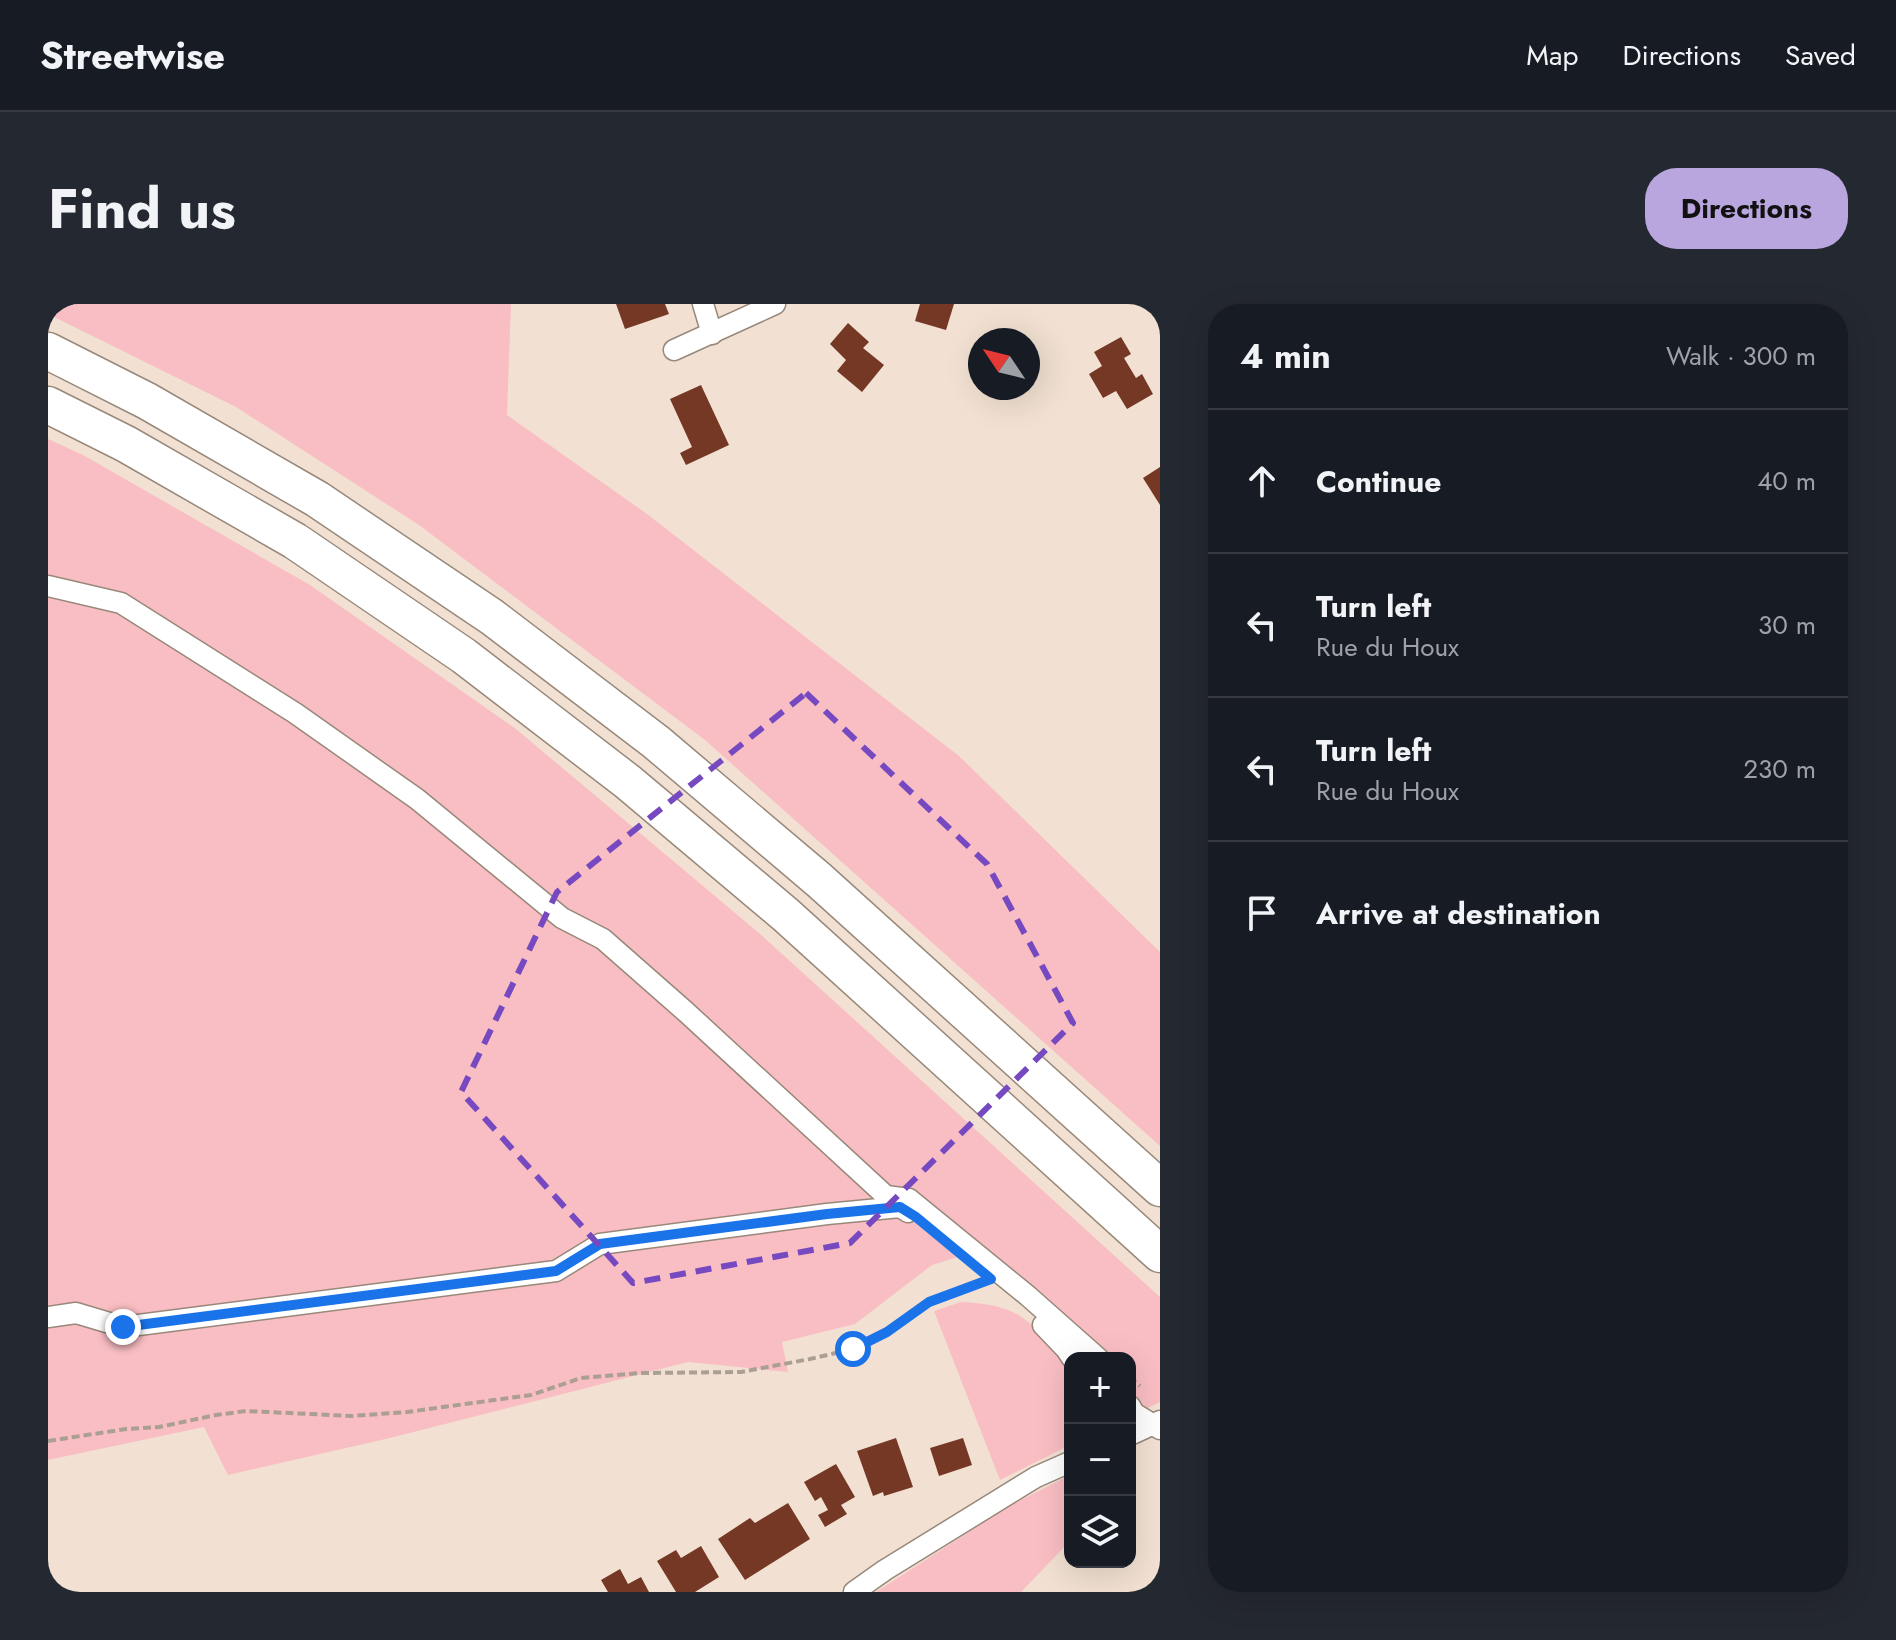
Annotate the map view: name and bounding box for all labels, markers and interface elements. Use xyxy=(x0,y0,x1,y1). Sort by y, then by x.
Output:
text: Streetwise xyxy=(40,28,225,83)
text: Map xyxy=(1526,35,1578,76)
text: Directions xyxy=(1622,35,1741,76)
text: Saved xyxy=(1785,35,1856,76)
text: Find us xyxy=(48,168,236,249)
button: Directions xyxy=(1645,168,1848,249)
north arrow xyxy=(968,328,1040,400)
text: 4 min xyxy=(1240,332,1331,381)
text: Walk · 300 m xyxy=(1666,337,1816,375)
icon: ahead xyxy=(1240,459,1284,503)
text: Continue xyxy=(1316,460,1442,503)
text: 40 m xyxy=(1757,462,1816,500)
text: Turn left xyxy=(1316,585,1431,628)
icon: left xyxy=(1240,603,1284,647)
text: 30 m xyxy=(1758,606,1816,644)
text: Rue du Houx xyxy=(1316,628,1459,666)
text: Turn left xyxy=(1316,729,1431,772)
icon: left xyxy=(1240,747,1284,791)
text: 230 m xyxy=(1743,750,1816,788)
text: Rue du Houx xyxy=(1316,772,1459,810)
icon: arrive xyxy=(1240,891,1284,935)
text: Arrive at destination xyxy=(1316,892,1601,935)
route end xyxy=(105,1309,141,1345)
route start xyxy=(835,1331,871,1367)
map controls xyxy=(1064,1352,1136,1568)
button: + xyxy=(1064,1352,1136,1424)
button: − xyxy=(1064,1424,1136,1496)
button: layers xyxy=(1064,1496,1136,1568)

